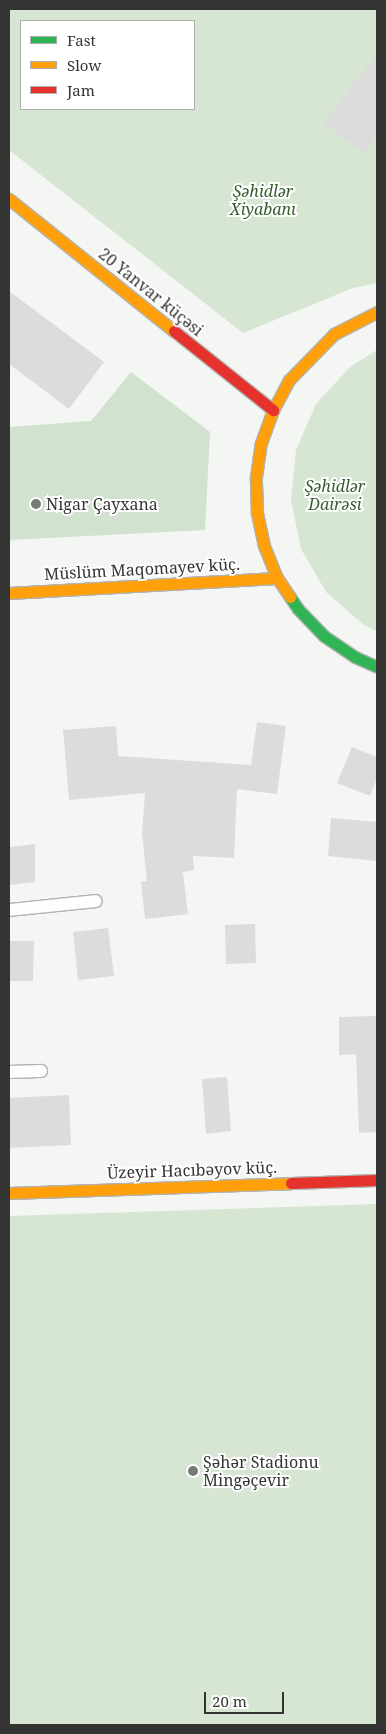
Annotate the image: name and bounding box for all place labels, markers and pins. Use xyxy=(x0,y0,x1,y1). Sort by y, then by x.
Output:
place label: Nigar Çayxana xyxy=(46,494,158,514)
marker: Nigar Çayxana xyxy=(30,498,42,510)
place label: Şəhər Stadionu Mingəçevir xyxy=(203,1452,319,1490)
marker: Şəhər Stadionu Mingəçevir xyxy=(187,1465,199,1477)

